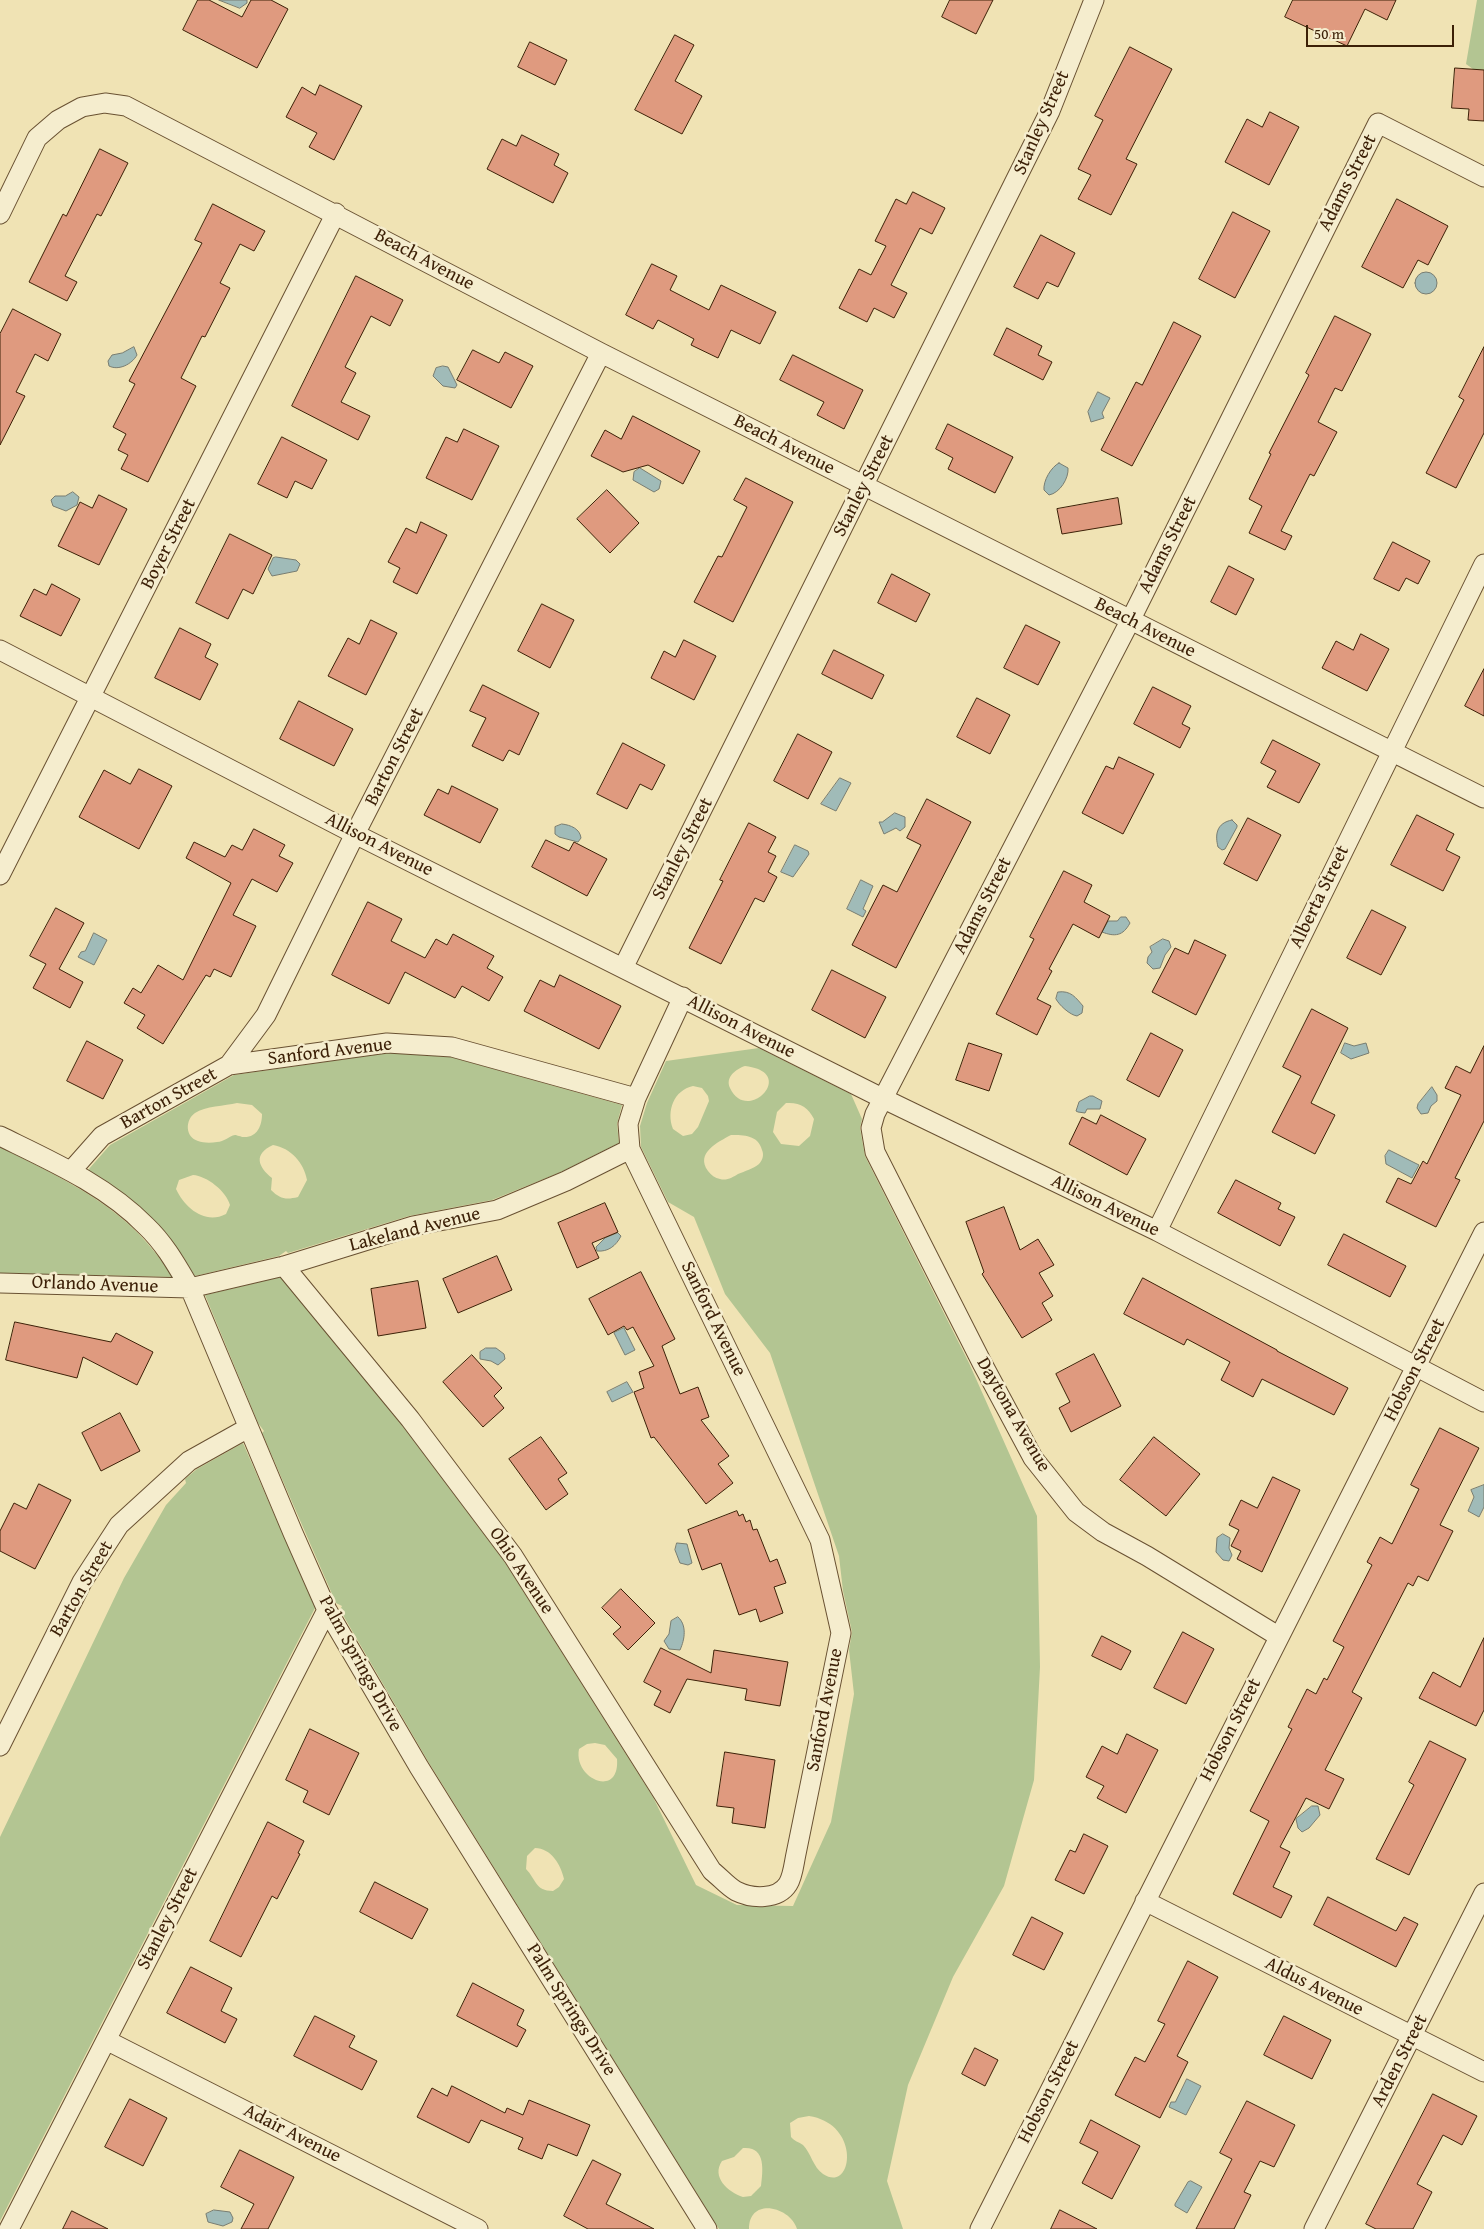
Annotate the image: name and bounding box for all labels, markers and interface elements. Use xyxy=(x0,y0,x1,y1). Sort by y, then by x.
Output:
scale bar xyxy=(1309,15,1456,47)
text: 50 m xyxy=(1314,23,1344,44)
street label: Stanley Street xyxy=(1009,67,1075,179)
street label: Adams Street xyxy=(1314,131,1382,235)
street label: Beach Avenue xyxy=(370,224,478,296)
street label: Beach Avenue xyxy=(730,410,838,480)
street label: Stanley Street xyxy=(829,431,899,541)
street label: Adams Street xyxy=(1134,493,1202,597)
street label: Boyer Street xyxy=(136,495,202,593)
street label: Beach Avenue xyxy=(1091,593,1199,663)
street label: Barton Street xyxy=(361,704,429,810)
street label: Stanley Street xyxy=(648,794,718,904)
street label: Allison Avenue xyxy=(321,808,437,882)
street label: Alberta Street xyxy=(1285,842,1355,952)
street label: Adams Street xyxy=(949,854,1017,958)
street label: Allison Avenue xyxy=(683,990,799,1064)
street label: Sanford Avenue xyxy=(267,1033,393,1071)
street label: Barton Street xyxy=(117,1063,221,1135)
street label: Allison Avenue xyxy=(1047,1170,1163,1242)
street label: Lakeland Avenue xyxy=(347,1203,483,1257)
street label: Sanford Avenue xyxy=(675,1258,751,1380)
street label: Orlando Avenue xyxy=(31,1271,159,1299)
street label: Hobson Street xyxy=(1379,1315,1451,1425)
street label: Daytona Avenue xyxy=(971,1354,1055,1476)
street label: Ohio Avenue xyxy=(484,1523,558,1619)
street label: Barton Street xyxy=(45,1537,119,1641)
street label: Palm Springs Drive xyxy=(313,1592,407,1736)
street label: Sanford Avenue xyxy=(802,1646,848,1774)
street label: Hobson Street xyxy=(1195,1675,1267,1785)
street label: Stanley Street xyxy=(133,1864,203,1974)
street label: Palm Springs Drive xyxy=(521,1940,621,2080)
street label: Aldus Avenue xyxy=(1261,1952,1367,2022)
street label: Arden Street xyxy=(1367,2011,1433,2111)
street label: Hobson Street xyxy=(1013,2037,1085,2147)
street label: Adair Avenue xyxy=(239,2100,345,2168)

